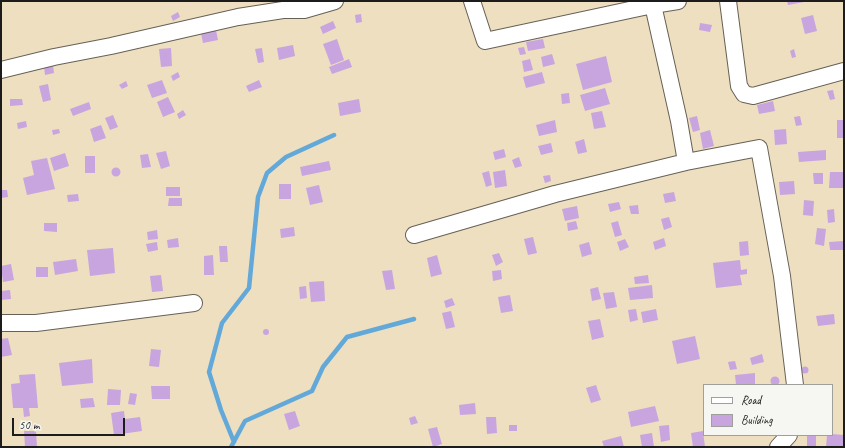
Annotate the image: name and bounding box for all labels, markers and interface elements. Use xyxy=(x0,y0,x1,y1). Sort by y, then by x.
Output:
legend xyxy=(703,384,833,436)
text: Road xyxy=(741,392,761,408)
scale bar xyxy=(14,410,127,436)
text: Building xyxy=(741,412,773,428)
text: 50 m xyxy=(19,417,39,433)

